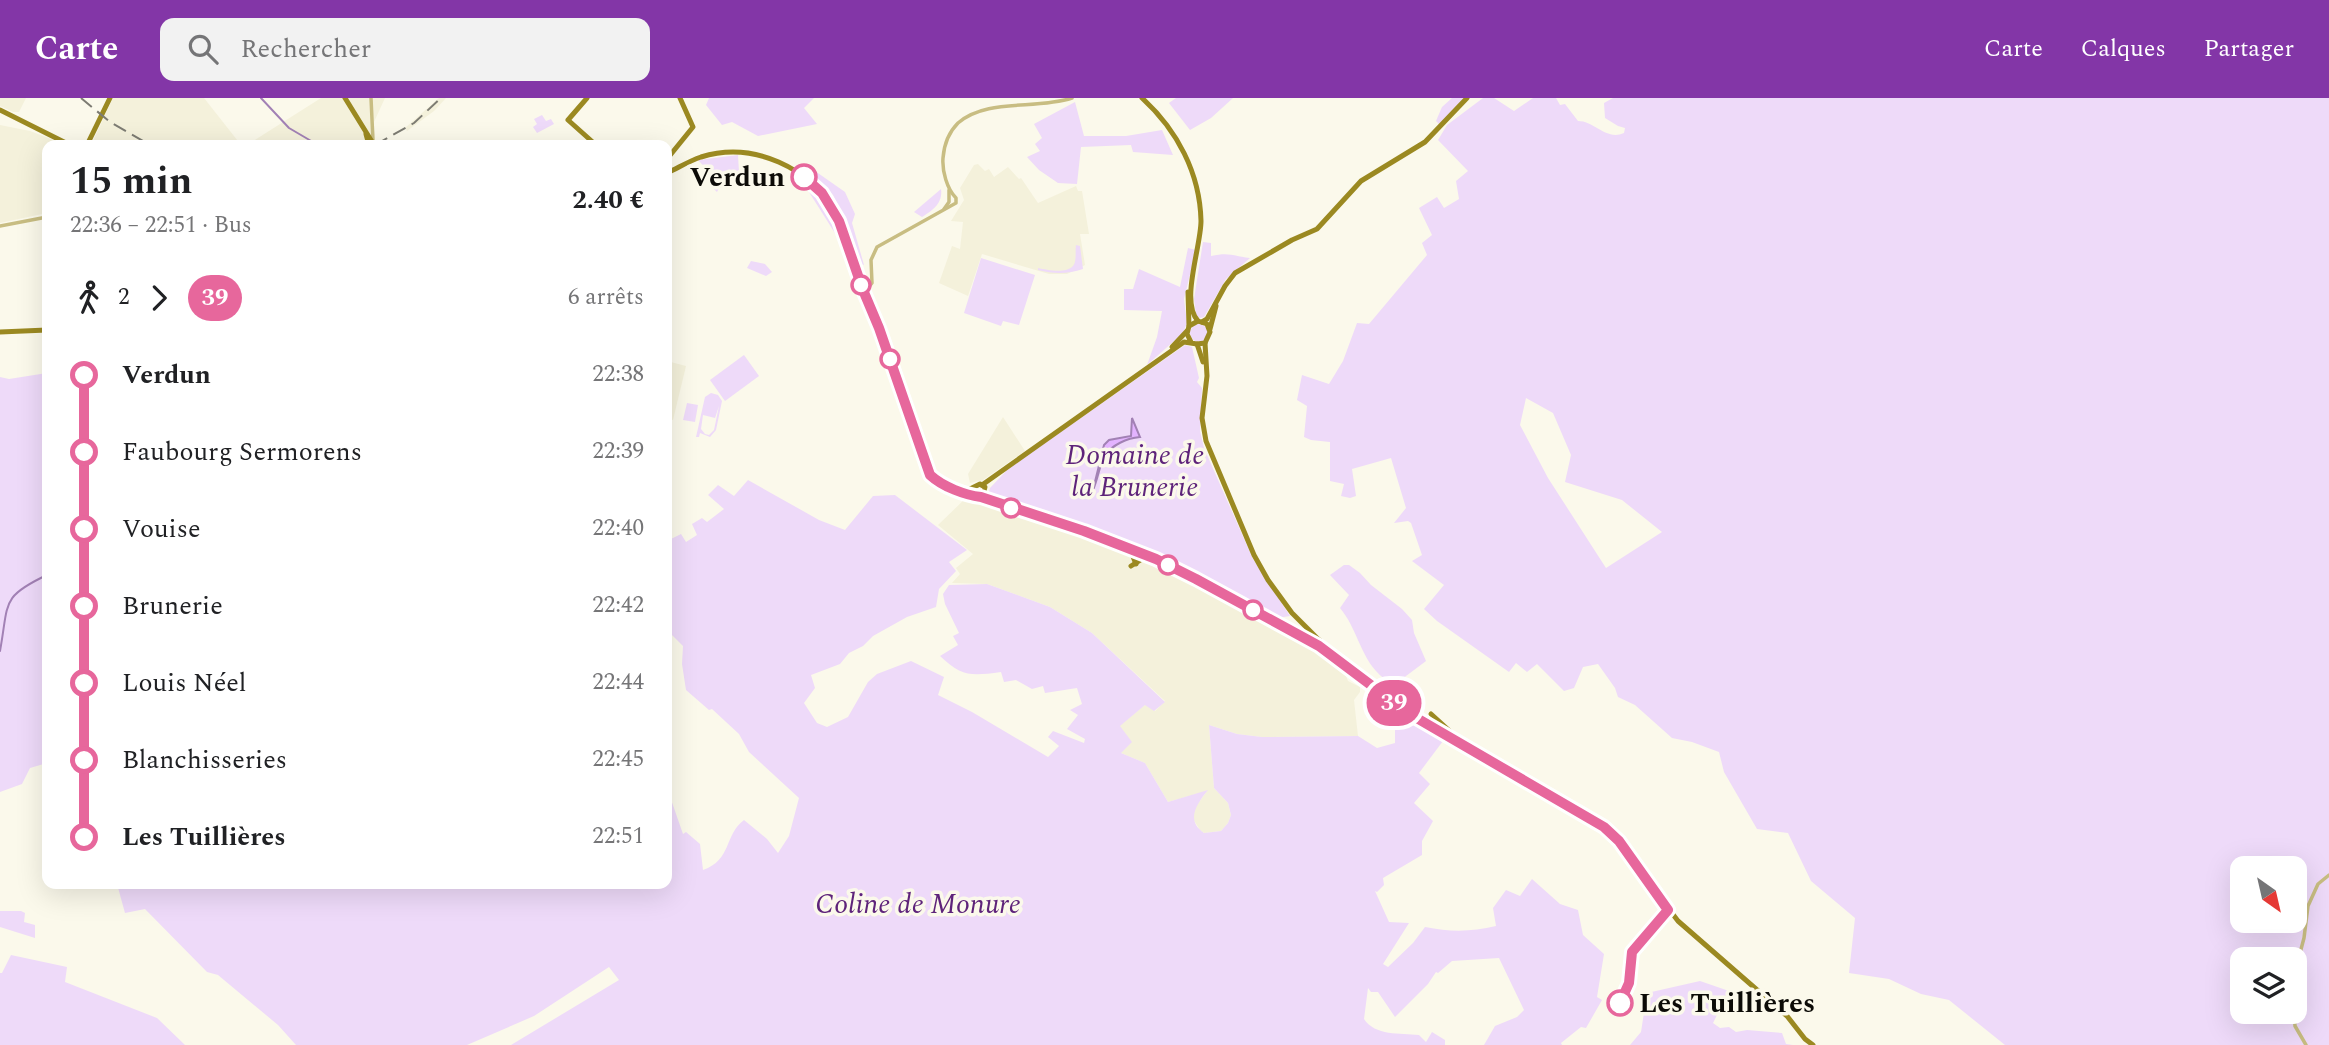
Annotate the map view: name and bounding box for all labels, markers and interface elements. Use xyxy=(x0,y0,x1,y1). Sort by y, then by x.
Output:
search box xyxy=(160,18,650,81)
text: Carte xyxy=(35,24,118,74)
text: Rechercher xyxy=(240,29,371,69)
icon: search xyxy=(184,30,222,68)
text: Carte xyxy=(1984,31,2043,67)
text: Calques xyxy=(2081,31,2166,67)
text: Partager xyxy=(2204,31,2294,67)
text: 15 min xyxy=(70,153,192,211)
place label: Verdun xyxy=(689,156,785,199)
marker: Verdun xyxy=(791,164,817,190)
text: 2.40 € xyxy=(572,180,644,220)
text: 22:36 – 22:51 · Bus xyxy=(70,208,252,243)
unlabelled marker xyxy=(851,275,871,295)
icon: walk xyxy=(70,279,108,317)
icon: forward xyxy=(140,279,178,317)
text: 2 xyxy=(118,280,130,315)
text: 39 xyxy=(202,280,228,316)
text: 6 arrêts xyxy=(568,280,644,315)
unlabelled marker xyxy=(880,349,900,369)
text: Verdun xyxy=(122,355,211,395)
text: 22:38 xyxy=(592,357,644,392)
text: Faubourg Sermorens xyxy=(122,432,362,472)
text: 22:39 xyxy=(592,434,644,469)
park label: Domaine de la Brunerie xyxy=(1066,434,1204,509)
unlabelled marker xyxy=(1001,498,1021,518)
text: Vouise xyxy=(122,509,201,549)
text: 22:40 xyxy=(592,511,644,546)
unlabelled marker xyxy=(1158,555,1178,575)
text: Brunerie xyxy=(122,586,223,626)
text: 22:42 xyxy=(592,588,644,623)
unlabelled marker xyxy=(1243,600,1263,620)
text: Louis Néel xyxy=(122,663,247,703)
text: 22:44 xyxy=(592,665,644,700)
line badge: 39 xyxy=(1362,680,1426,726)
text: 39 xyxy=(1381,685,1407,721)
text: Blanchisseries xyxy=(122,740,287,780)
text: 22:45 xyxy=(592,742,644,777)
text: Les Tuillières xyxy=(122,817,286,857)
text: 22:51 xyxy=(592,819,644,854)
north arrow xyxy=(2230,856,2306,933)
map controls xyxy=(2230,856,2307,1024)
park label: Coline de Monure xyxy=(815,883,1021,926)
button: layers xyxy=(2230,947,2307,1024)
place label: Les Tuillières xyxy=(1639,982,1815,1025)
marker: Les Tuillières xyxy=(1607,990,1633,1016)

